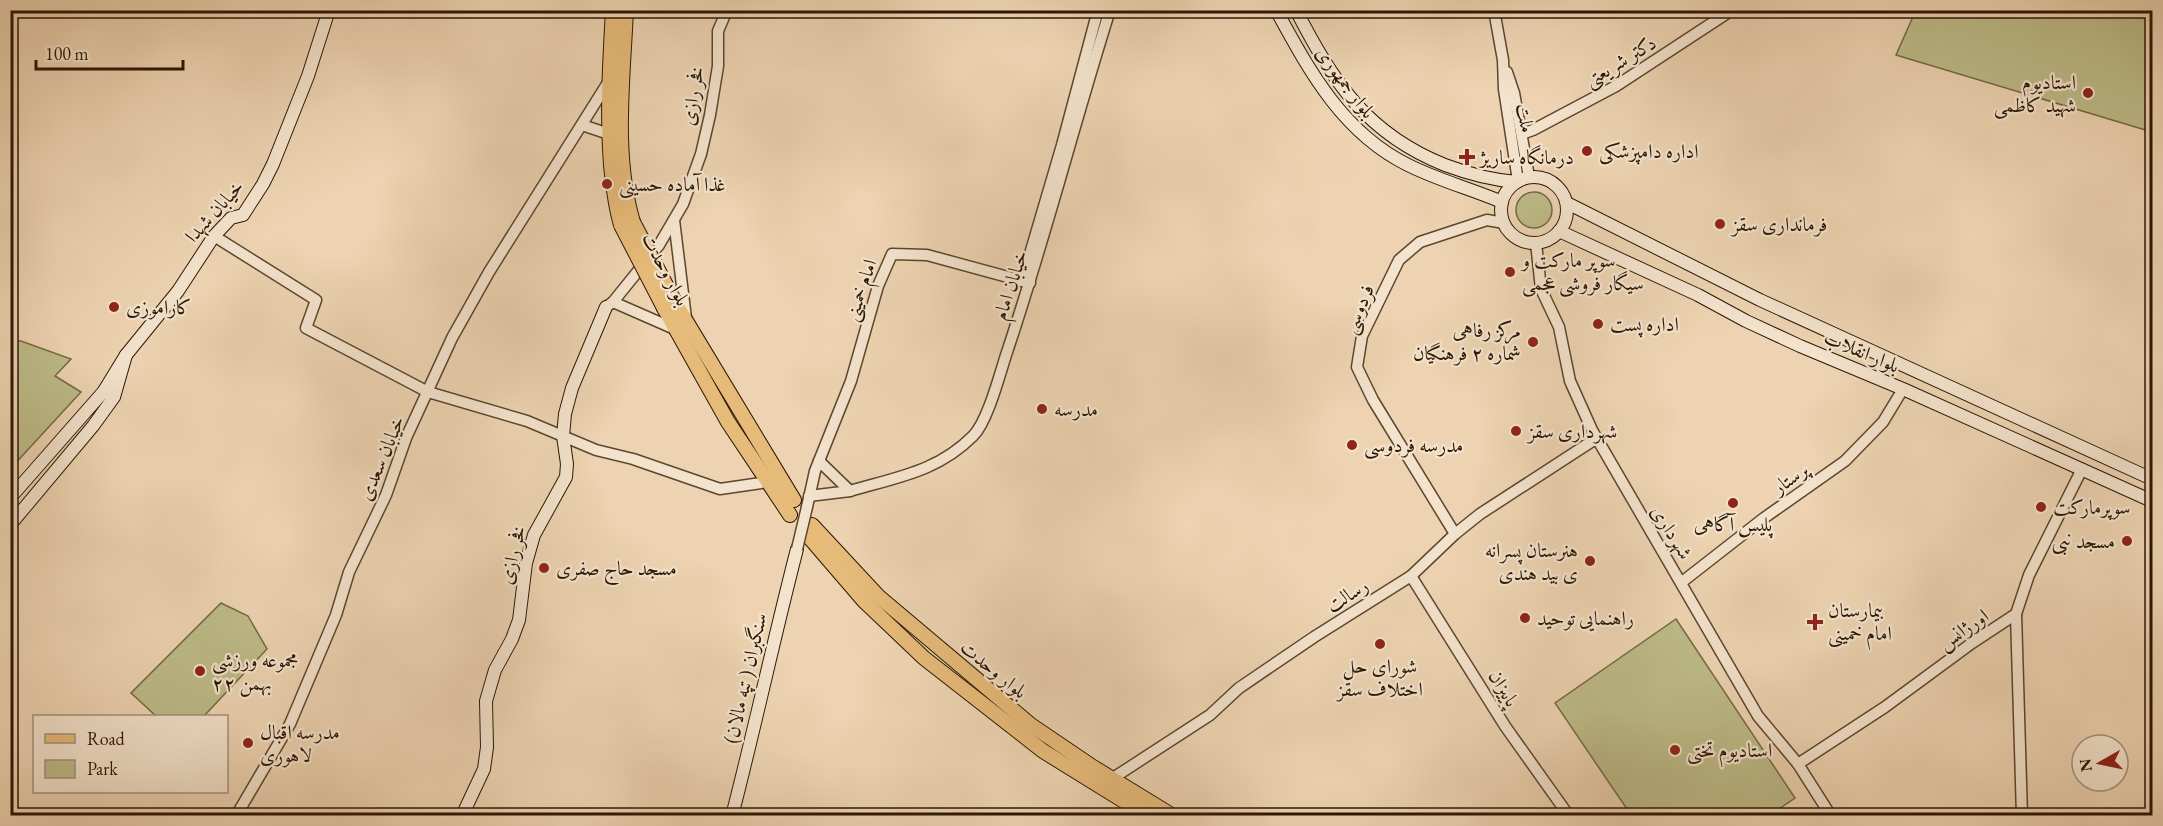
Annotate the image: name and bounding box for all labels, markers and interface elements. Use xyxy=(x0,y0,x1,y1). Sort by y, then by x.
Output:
street label: دکتر شریعتی xyxy=(1579,29,1662,94)
scale bar xyxy=(36,33,183,71)
street label: بلوار جمهوری xyxy=(1310,41,1382,123)
text: 100 m xyxy=(45,42,89,65)
street label: فخر رازی xyxy=(674,64,710,128)
place label: استادیوم شهید کاظمی xyxy=(1994,69,2076,119)
marker: استادیوم شهید کاظمی xyxy=(2081,86,2095,100)
street label: ملت xyxy=(1511,101,1541,135)
place label: اداره دامپزشکی xyxy=(1599,138,1699,165)
place label: درمانگاه ساریژ xyxy=(1478,144,1574,170)
marker: اداره دامپزشکی xyxy=(1580,144,1594,158)
marker: درمانگاه ساریژ xyxy=(1458,148,1476,166)
place label: غذا آماده حسینی xyxy=(619,171,726,199)
street label: خیابان شهدا xyxy=(179,174,249,248)
marker: غذا آماده حسینی xyxy=(600,177,614,191)
place label: فرمانداری سقز xyxy=(1730,211,1828,237)
marker: فرمانداری سقز xyxy=(1713,217,1727,231)
street label: بلوار وحدت xyxy=(636,228,696,310)
street label: خیابان امام xyxy=(986,247,1038,325)
place label: سوپر مارکت و سیگار فروشی عجمی xyxy=(1520,247,1644,298)
street label: امام خمینی xyxy=(837,256,887,326)
marker: سوپر مارکت و سیگار فروشی عجمی xyxy=(1503,265,1517,279)
street label: فردوسی xyxy=(1336,280,1382,338)
place label: کاراموزی xyxy=(126,294,192,320)
marker: کاراموزی xyxy=(107,300,121,314)
place label: اداره پست xyxy=(1610,311,1679,338)
place label: مرکز رفاهی شماره ۲ فرهنگیان xyxy=(1413,317,1521,366)
marker: اداره پست xyxy=(1591,317,1605,331)
street label: بلوار انقلاب xyxy=(1820,323,1904,379)
marker: مرکز رفاهی شماره ۲ فرهنگیان xyxy=(1526,335,1540,349)
place label: مدرسه xyxy=(1054,396,1098,422)
marker: مدرسه xyxy=(1035,402,1049,416)
street label: خیابان سعدی xyxy=(351,412,411,504)
place label: شهرداری سقز xyxy=(1526,418,1617,444)
marker: شهرداری سقز xyxy=(1509,424,1523,438)
place label: مدرسه فردوسی xyxy=(1364,432,1463,460)
marker: مدرسه فردوسی xyxy=(1345,438,1359,452)
street label: پرستار xyxy=(1765,455,1816,502)
place label: سوپرمارکت xyxy=(2053,494,2131,521)
marker: پلیس آگاهی xyxy=(1726,496,1740,510)
street label: شهرداری xyxy=(1645,500,1699,564)
marker: سوپرمارکت xyxy=(2034,500,2048,514)
place label: پلیس آگاهی xyxy=(1694,511,1773,539)
street label: فخر رازی xyxy=(492,523,532,587)
place label: مسجد نبی xyxy=(2051,528,2115,556)
marker: مسجد نبی xyxy=(2120,534,2134,548)
place label: هنرستان پسرانه ی بید هندی xyxy=(1485,537,1578,586)
marker: هنرستان پسرانه ی بید هندی xyxy=(1583,554,1597,568)
place label: مسجد حاج صفری xyxy=(556,555,677,586)
marker: مسجد حاج صفری xyxy=(537,561,551,575)
street label: رسالت xyxy=(1321,572,1373,618)
place label: بیمارستان امام خمینی xyxy=(1828,597,1892,651)
street label: اورژانس xyxy=(1932,602,1994,656)
place label: راهنمایی توحید xyxy=(1537,605,1634,632)
street label: سنگبران ( تپه مالان) xyxy=(717,610,773,746)
marker: راهنمایی توحید xyxy=(1518,611,1532,625)
marker: بیمارستان امام خمینی xyxy=(1806,613,1824,631)
street label: بلوار وحدت xyxy=(955,634,1033,704)
marker: شورای حل اختلاف سقز xyxy=(1373,637,1387,651)
place label: مجموعه ورزشی ۲۲ بهمن xyxy=(212,647,298,697)
place label: شورای حل اختلاف سقز xyxy=(1335,653,1423,702)
marker: مجموعه ورزشی ۲۲ بهمن xyxy=(193,664,207,678)
street label: پاییزان xyxy=(1481,665,1526,713)
legend xyxy=(33,715,228,793)
place label: مدرسه اقبال لاهوری xyxy=(260,719,340,768)
text: Road xyxy=(87,727,126,750)
north arrow xyxy=(2070,733,2130,793)
marker: مدرسه اقبال لاهوری xyxy=(241,736,255,750)
place label: استادیوم تختی xyxy=(1687,737,1772,768)
marker: استادیوم تختی xyxy=(1668,743,1682,757)
text: Park xyxy=(87,757,118,780)
text: N xyxy=(2074,757,2097,773)

